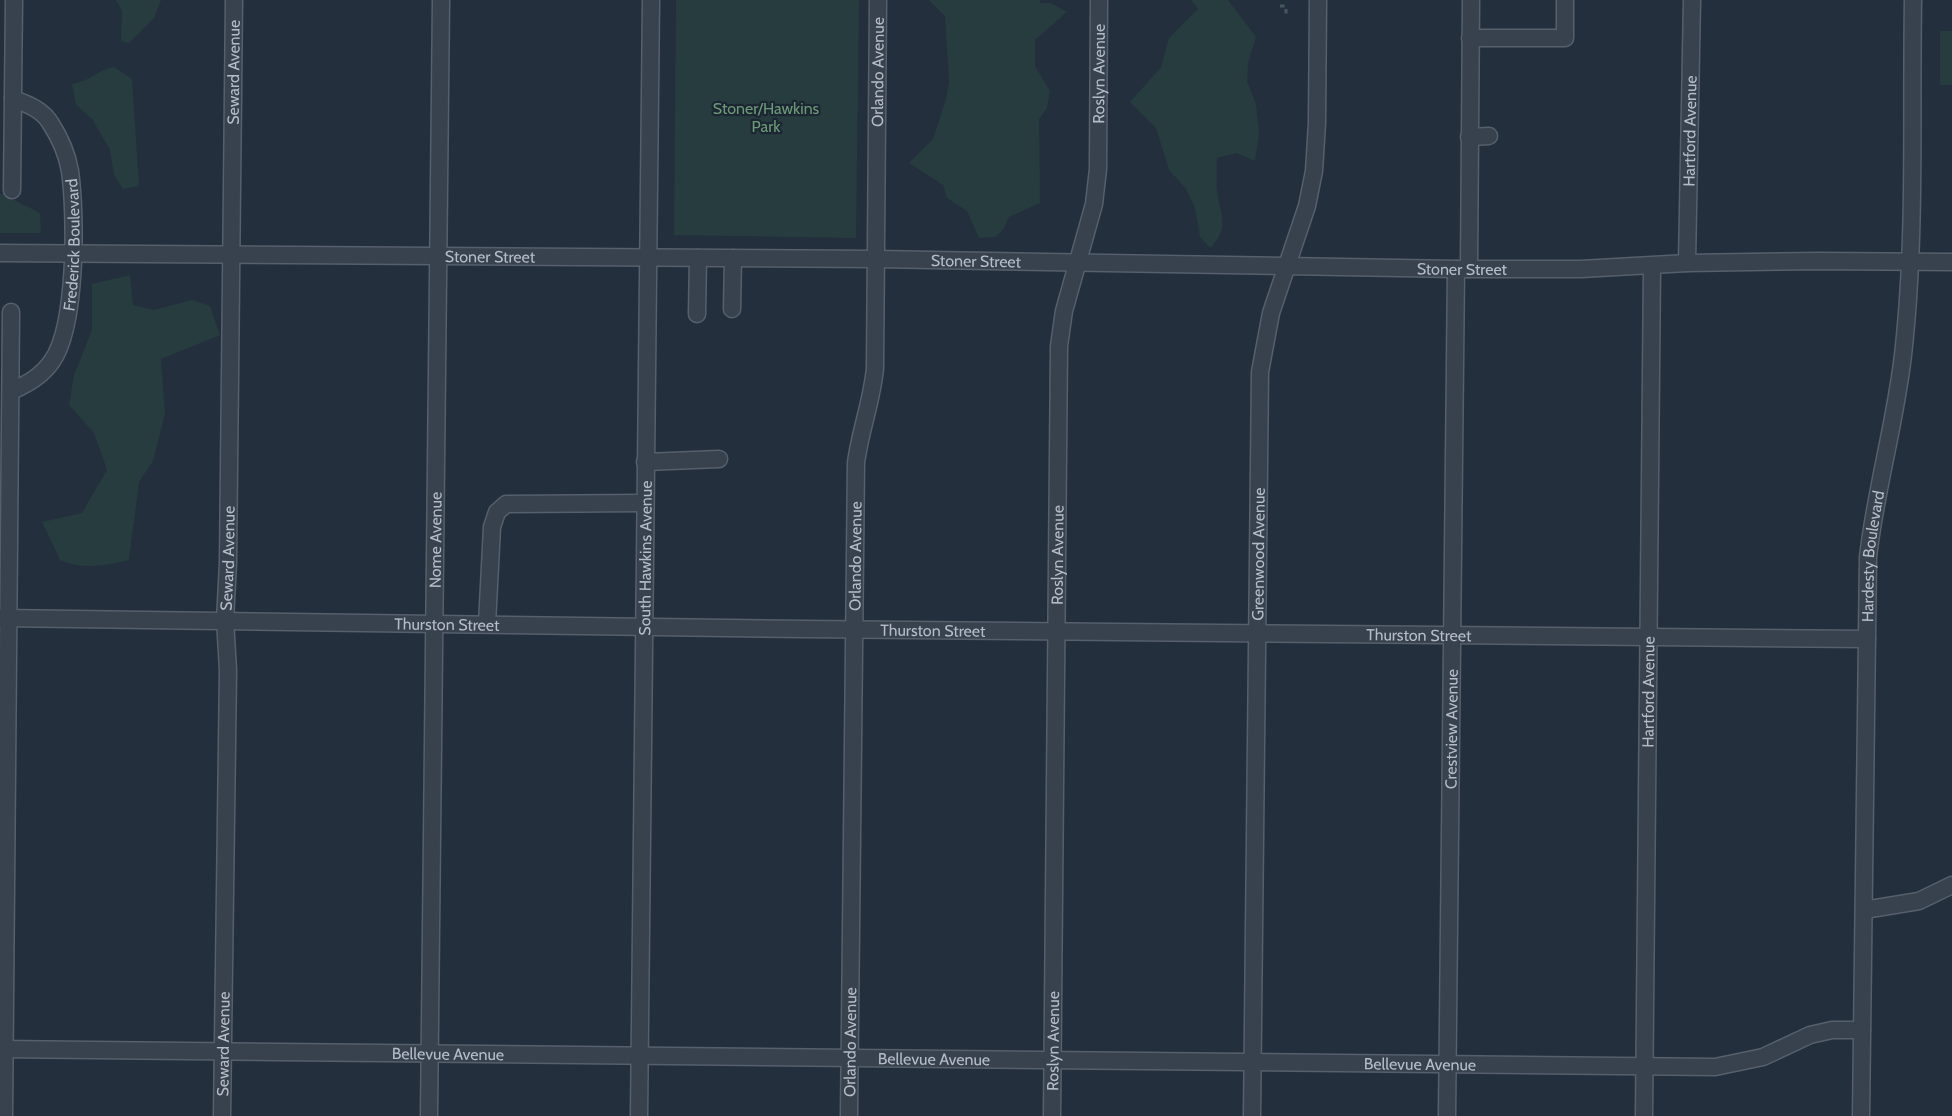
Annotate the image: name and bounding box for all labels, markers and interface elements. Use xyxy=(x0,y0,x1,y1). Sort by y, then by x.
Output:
street label: Orlando Avenue xyxy=(867,17,887,127)
street label: Seward Avenue xyxy=(223,20,243,125)
street label: Roslyn Avenue xyxy=(1089,24,1108,124)
street label: Hartford Avenue xyxy=(1679,75,1700,187)
park label: Stoner/Hawkins Park xyxy=(713,99,820,136)
street label: Frederick Boulevard xyxy=(59,178,83,312)
street label: Stoner Street xyxy=(445,247,536,266)
street label: Stoner Street xyxy=(931,250,1022,271)
street label: Stoner Street xyxy=(1417,259,1508,279)
street label: South Hawkins Avenue xyxy=(635,480,655,636)
street label: Greenwood Avenue xyxy=(1248,487,1268,621)
street label: Hardesty Boulevard xyxy=(1858,489,1888,622)
street label: Nome Avenue xyxy=(425,492,445,588)
street label: Orlando Avenue xyxy=(845,501,865,611)
street label: Roslyn Avenue xyxy=(1047,505,1067,605)
street label: Seward Avenue xyxy=(216,506,238,611)
street label: Thurston Street xyxy=(394,614,500,634)
street label: Thurston Street xyxy=(880,620,986,640)
street label: Thurston Street xyxy=(1366,625,1472,645)
street label: Hartford Avenue xyxy=(1638,636,1658,748)
street label: Crestview Avenue xyxy=(1441,669,1461,789)
street label: Orlando Avenue xyxy=(840,987,860,1097)
street label: Seward Avenue xyxy=(213,991,233,1097)
street label: Roslyn Avenue xyxy=(1043,991,1063,1091)
street label: Bellevue Avenue xyxy=(392,1044,504,1064)
street label: Bellevue Avenue xyxy=(878,1049,990,1069)
street label: Bellevue Avenue xyxy=(1364,1054,1476,1074)

